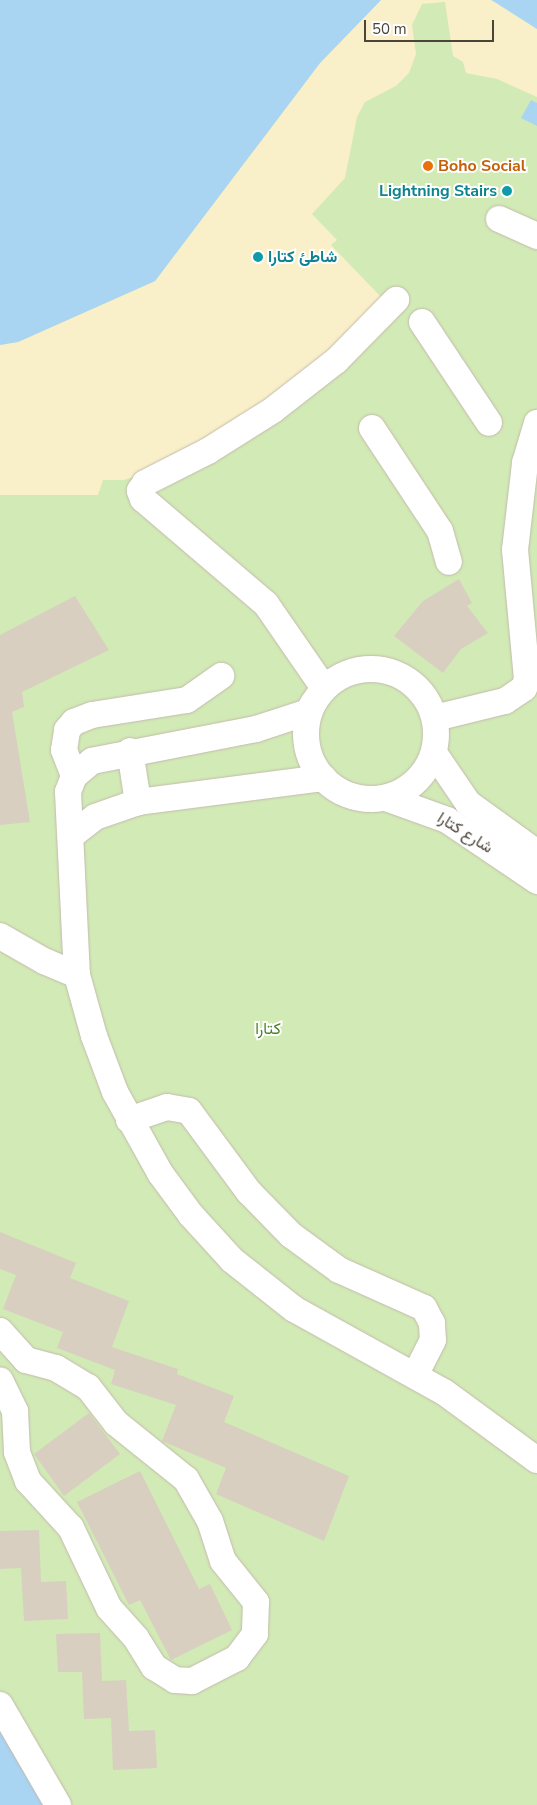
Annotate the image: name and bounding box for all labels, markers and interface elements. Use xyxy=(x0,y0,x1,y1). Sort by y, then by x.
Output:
scale bar xyxy=(367,10,497,42)
text: 50 m xyxy=(372,19,407,39)
place label: Boho Social xyxy=(438,156,526,176)
marker: Boho Social xyxy=(422,160,434,172)
place label: Lightning Stairs xyxy=(379,181,497,201)
marker: Lightning Stairs xyxy=(501,185,513,197)
place label: شاطئ كتارا xyxy=(268,247,337,267)
marker: شاطئ كتارا xyxy=(252,251,264,263)
street label: شارع كتارا xyxy=(434,808,496,858)
park label: كتارا xyxy=(255,1019,281,1039)

